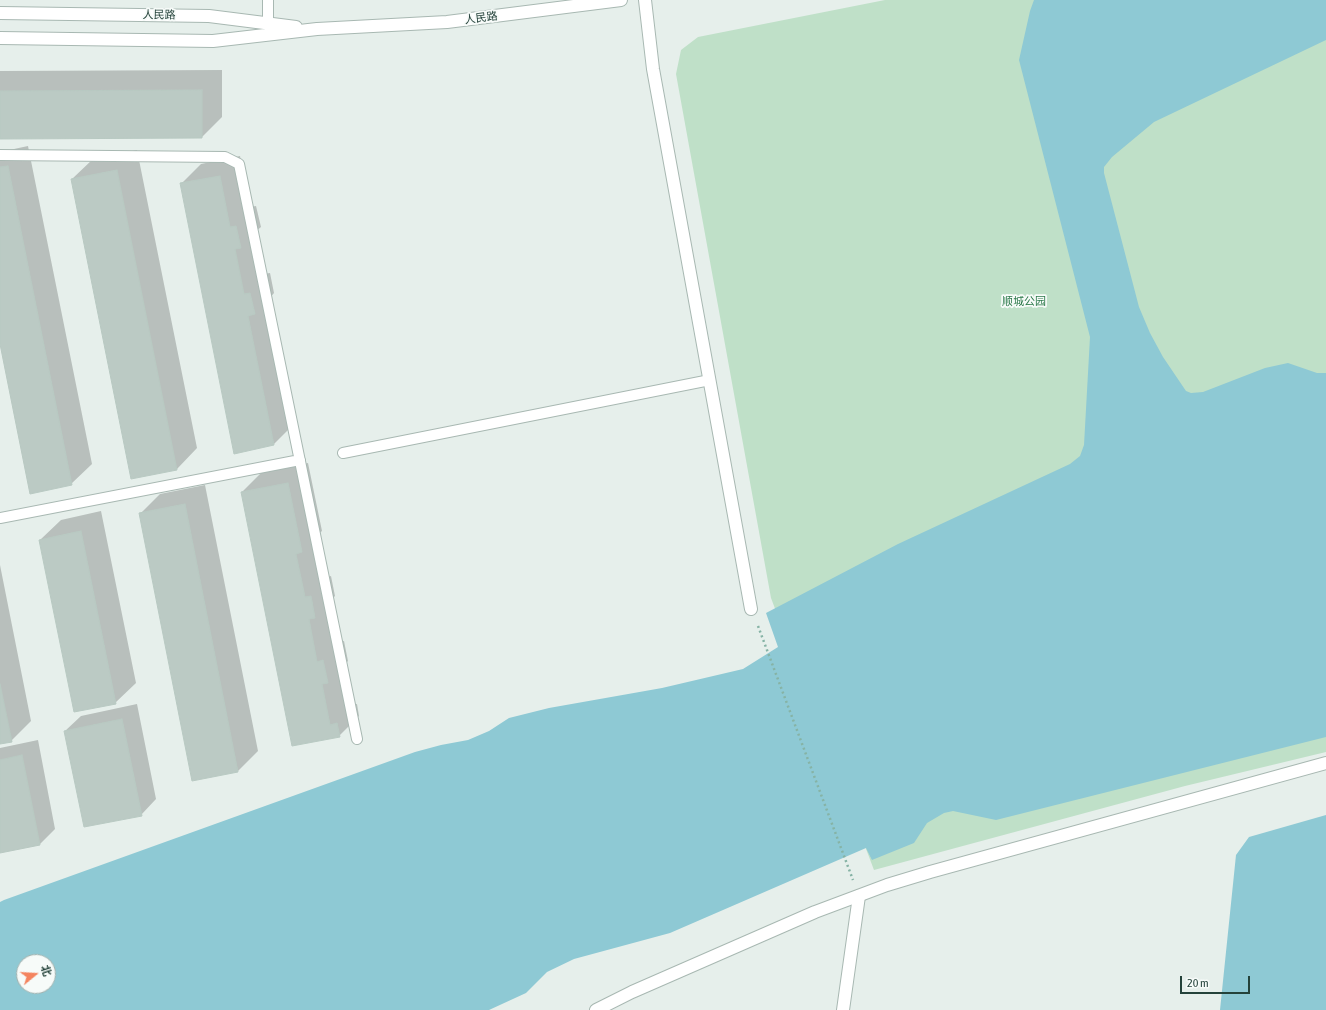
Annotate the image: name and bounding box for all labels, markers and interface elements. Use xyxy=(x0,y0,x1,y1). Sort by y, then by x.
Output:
street label: 人民路 xyxy=(142,8,176,22)
street label: 人民路 xyxy=(464,9,498,27)
park label: 顺城公园 xyxy=(1002,295,1046,309)
north arrow xyxy=(16,954,56,994)
text: 北 xyxy=(39,964,54,978)
scale bar xyxy=(1182,968,1252,994)
text: 20 m xyxy=(1187,976,1209,990)

